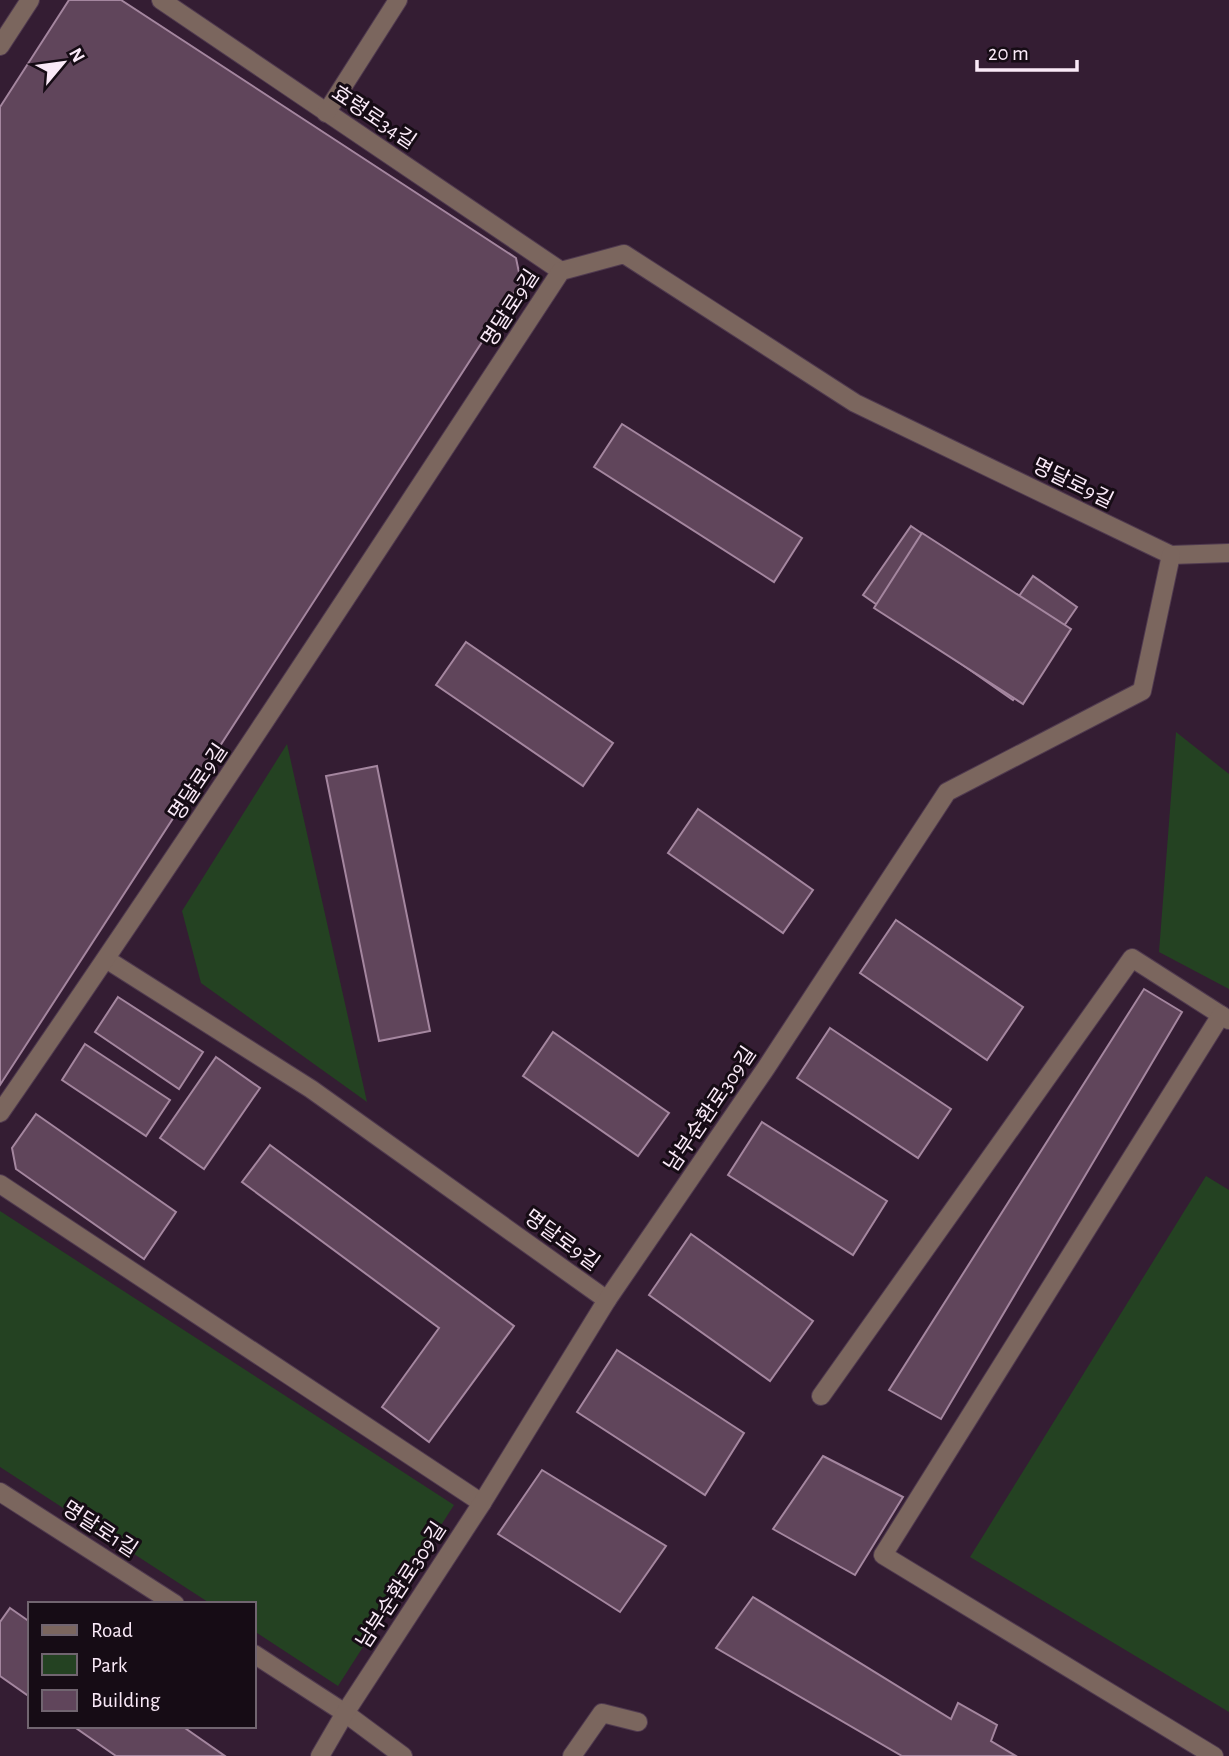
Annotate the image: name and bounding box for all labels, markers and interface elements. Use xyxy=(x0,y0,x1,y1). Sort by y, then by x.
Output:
north arrow xyxy=(28,28,98,98)
scale bar xyxy=(977,28,1077,72)
text: 20 m xyxy=(988,43,1029,64)
text: N xyxy=(65,45,88,66)
street label: 효령로34길 xyxy=(328,81,420,153)
street label: 명달로9길 xyxy=(477,265,543,351)
street label: 명달로9길 xyxy=(1029,454,1117,512)
street label: 명달로9길 xyxy=(165,740,231,824)
street label: 남부순환로309길 xyxy=(660,1043,760,1175)
street label: 명달로9길 xyxy=(520,1205,604,1275)
street label: 명달로1길 xyxy=(59,1497,141,1561)
street label: 남부순환로309길 xyxy=(352,1518,450,1652)
legend xyxy=(28,1602,256,1728)
text: Road xyxy=(91,1620,133,1641)
text: Park xyxy=(91,1655,128,1676)
text: Building xyxy=(91,1690,161,1711)

